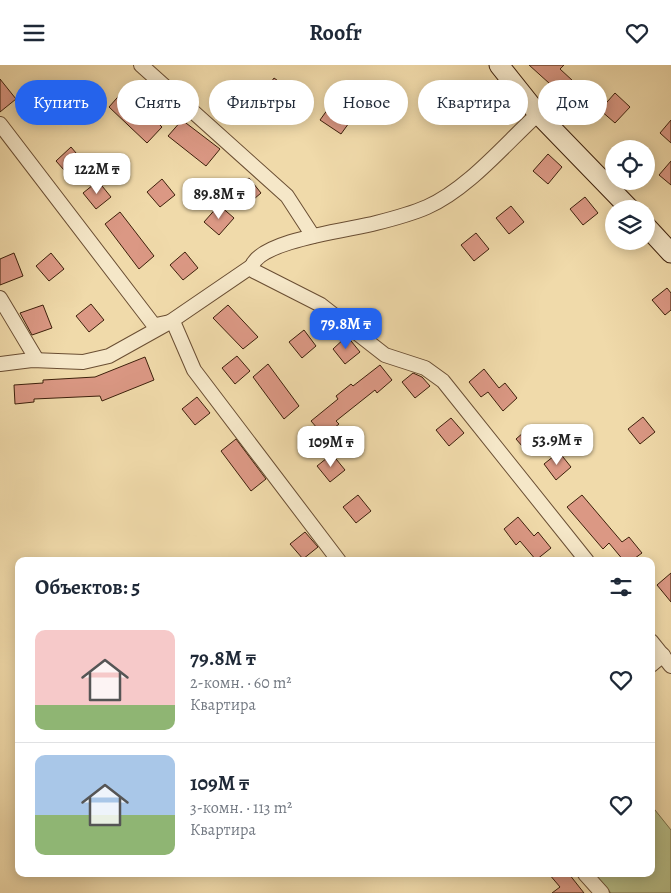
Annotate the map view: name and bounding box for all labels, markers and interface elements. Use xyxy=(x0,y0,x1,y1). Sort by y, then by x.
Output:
text: Roofr xyxy=(309,18,362,48)
icon: menu xyxy=(20,19,48,47)
icon: heart xyxy=(623,19,651,47)
chip: Купить xyxy=(15,80,107,125)
chip: Снять xyxy=(117,80,199,125)
chip: Фильтры xyxy=(209,80,314,125)
chip: Новое xyxy=(324,80,408,125)
chip: Квартира xyxy=(418,80,528,125)
chip: Дом xyxy=(538,80,607,125)
map controls xyxy=(605,140,655,250)
button: locate xyxy=(605,140,655,190)
pin: 122M ₸ xyxy=(56,153,138,195)
text: 122M ₸ xyxy=(74,158,120,180)
pin: 89.8M ₸ xyxy=(173,177,265,220)
text: 89.8M ₸ xyxy=(193,183,245,205)
button: layers xyxy=(605,200,655,250)
pin: 79.8M ₸ xyxy=(300,307,392,350)
text: 79.8M ₸ xyxy=(321,313,371,335)
pin: 53.9M ₸ xyxy=(511,423,603,466)
pin: 109M ₸ xyxy=(290,425,372,468)
text: 53.9M ₸ xyxy=(532,429,582,451)
text: 109M ₸ xyxy=(308,431,354,453)
text: Объектов: 5 xyxy=(35,573,140,601)
icon: filters xyxy=(607,573,635,601)
text: 79.8M ₸ xyxy=(190,644,256,672)
icon: home xyxy=(75,650,135,710)
icon: heart xyxy=(607,666,635,694)
text: 2-комн. · 60 m² xyxy=(190,672,292,694)
text: Квартира xyxy=(190,694,256,716)
text: 109M ₸ xyxy=(190,769,249,797)
icon: home xyxy=(75,775,135,835)
icon: heart xyxy=(607,791,635,819)
text: 3-комн. · 113 m² xyxy=(190,797,292,819)
text: Квартира xyxy=(190,819,256,841)

